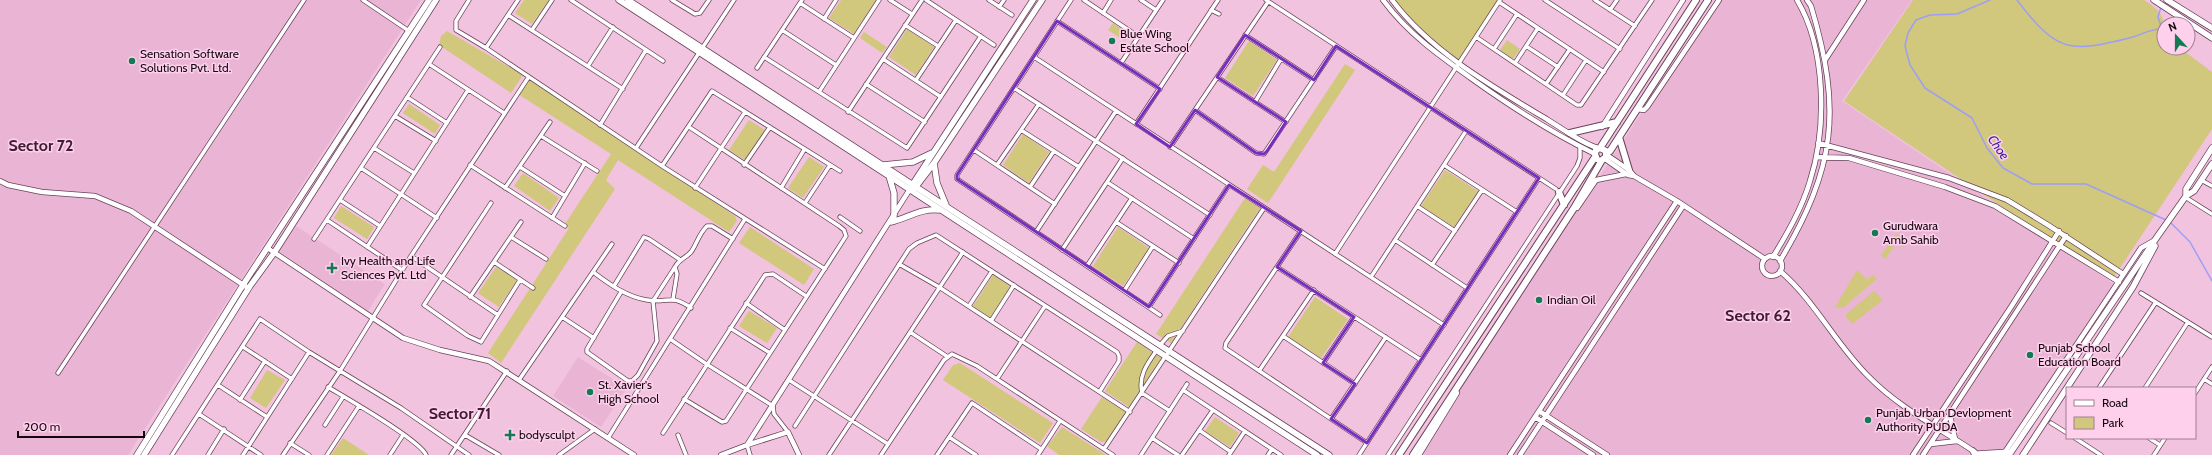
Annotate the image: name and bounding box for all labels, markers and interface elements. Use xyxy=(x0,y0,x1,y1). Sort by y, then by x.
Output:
north arrow xyxy=(2156,16,2196,56)
text: N xyxy=(2166,19,2179,35)
place label: Blue Wing Estate School xyxy=(1120,26,1189,55)
marker: Blue Wing Estate School xyxy=(1107,36,1117,46)
place label: Sensation Software Solutions Pvt. Ltd. xyxy=(140,46,239,75)
marker: Sensation Software Solutions Pvt. Ltd. xyxy=(127,56,137,66)
water label: Choe xyxy=(1985,132,2013,163)
district label: Sector 72 xyxy=(9,136,73,155)
place label: Gurudwara Amb Sahib xyxy=(1883,218,1939,247)
marker: Gurudwara Amb Sahib xyxy=(1870,228,1880,238)
place label: Ivy Health and Life Sciences Pvt. Ltd xyxy=(341,253,435,282)
marker: Ivy Health and Life Sciences Pvt. Ltd xyxy=(326,262,338,274)
place label: Indian Oil xyxy=(1547,292,1596,307)
marker: Indian Oil xyxy=(1534,295,1544,305)
district label: Sector 62 xyxy=(1725,306,1791,325)
place label: Punjab School Education Board xyxy=(2038,340,2121,369)
marker: Punjab School Education Board xyxy=(2025,350,2035,360)
place label: St. Xavier's High School xyxy=(598,377,659,406)
marker: St. Xavier's High School xyxy=(585,387,595,397)
legend xyxy=(2066,387,2196,439)
text: Road xyxy=(2102,395,2128,410)
district label: Sector 71 xyxy=(429,404,491,423)
place label: Punjab Urban Devlopment Authority PUDA xyxy=(1876,405,2012,434)
scale bar xyxy=(18,413,144,439)
marker: Punjab Urban Devlopment Authority PUDA xyxy=(1863,415,1873,425)
text: Park xyxy=(2102,415,2124,430)
text: 200 m xyxy=(24,419,60,434)
place label: bodysculpt xyxy=(519,427,575,442)
marker: bodysculpt xyxy=(504,429,516,441)

